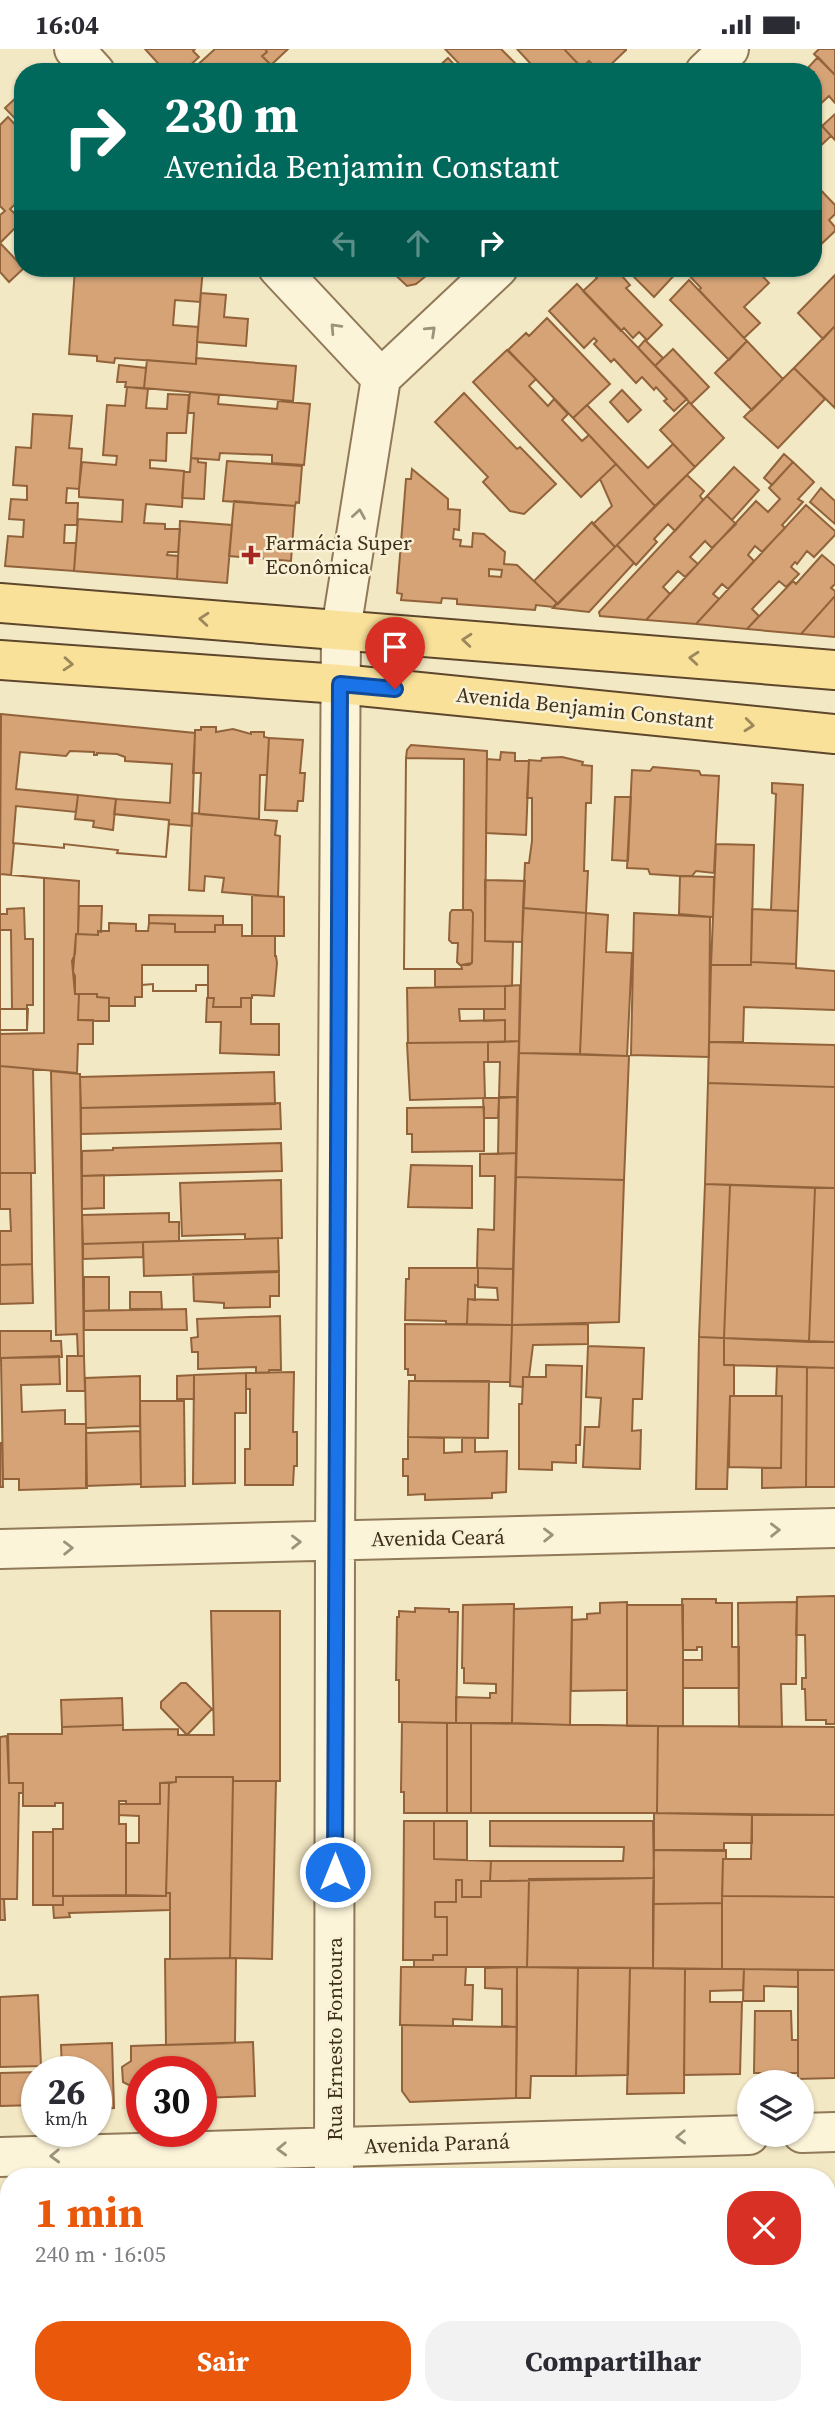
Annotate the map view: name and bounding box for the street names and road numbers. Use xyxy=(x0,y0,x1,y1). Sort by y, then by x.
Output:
street label: Avenida Benjamin Constant xyxy=(455,680,716,735)
street label: Avenida Ceará xyxy=(371,1522,505,1553)
street label: Rua Ernesto Fontoura xyxy=(320,1937,349,2141)
street label: Avenida Paraná xyxy=(364,2126,510,2161)

